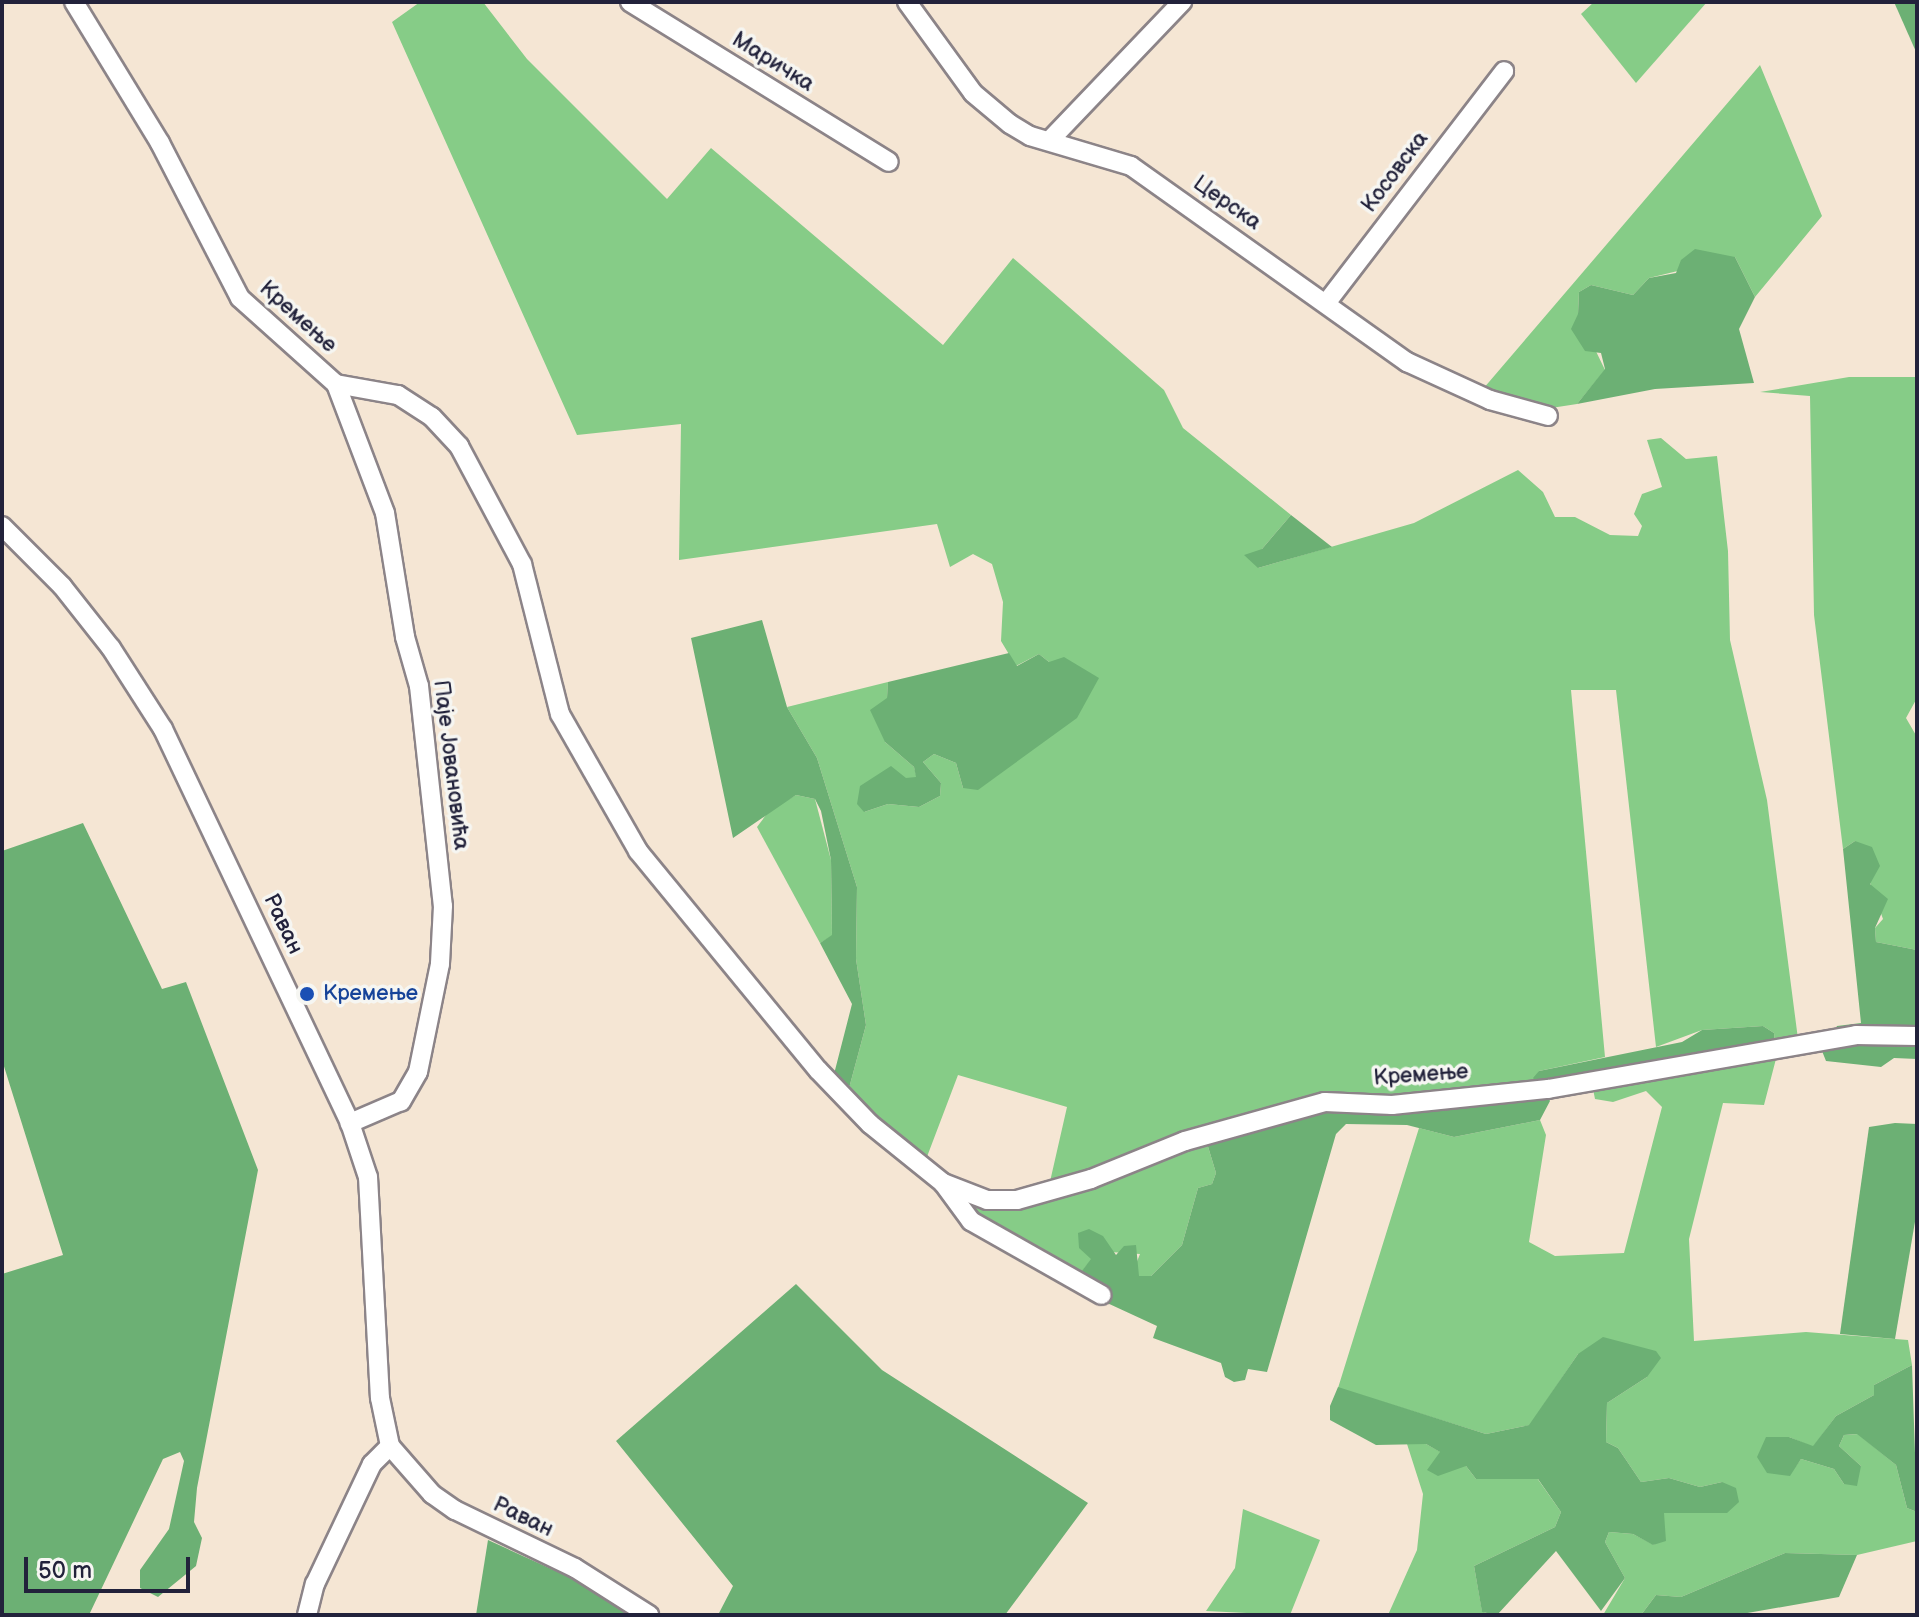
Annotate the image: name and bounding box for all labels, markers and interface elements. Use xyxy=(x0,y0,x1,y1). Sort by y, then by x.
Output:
street label: Маричка xyxy=(727,26,819,98)
street label: Косовска xyxy=(1356,126,1434,218)
street label: Церска xyxy=(1188,170,1266,236)
street label: Кремење xyxy=(254,275,342,359)
street label: Паје Јовановића xyxy=(427,679,475,851)
street label: Раван xyxy=(258,889,308,959)
place label: Кремење xyxy=(323,981,418,1007)
marker: Кремење xyxy=(298,985,316,1003)
street label: Кремење xyxy=(1373,1059,1469,1091)
street label: Раван xyxy=(489,1491,557,1543)
scale bar xyxy=(28,1541,194,1591)
text: 50 m xyxy=(38,1556,92,1585)

